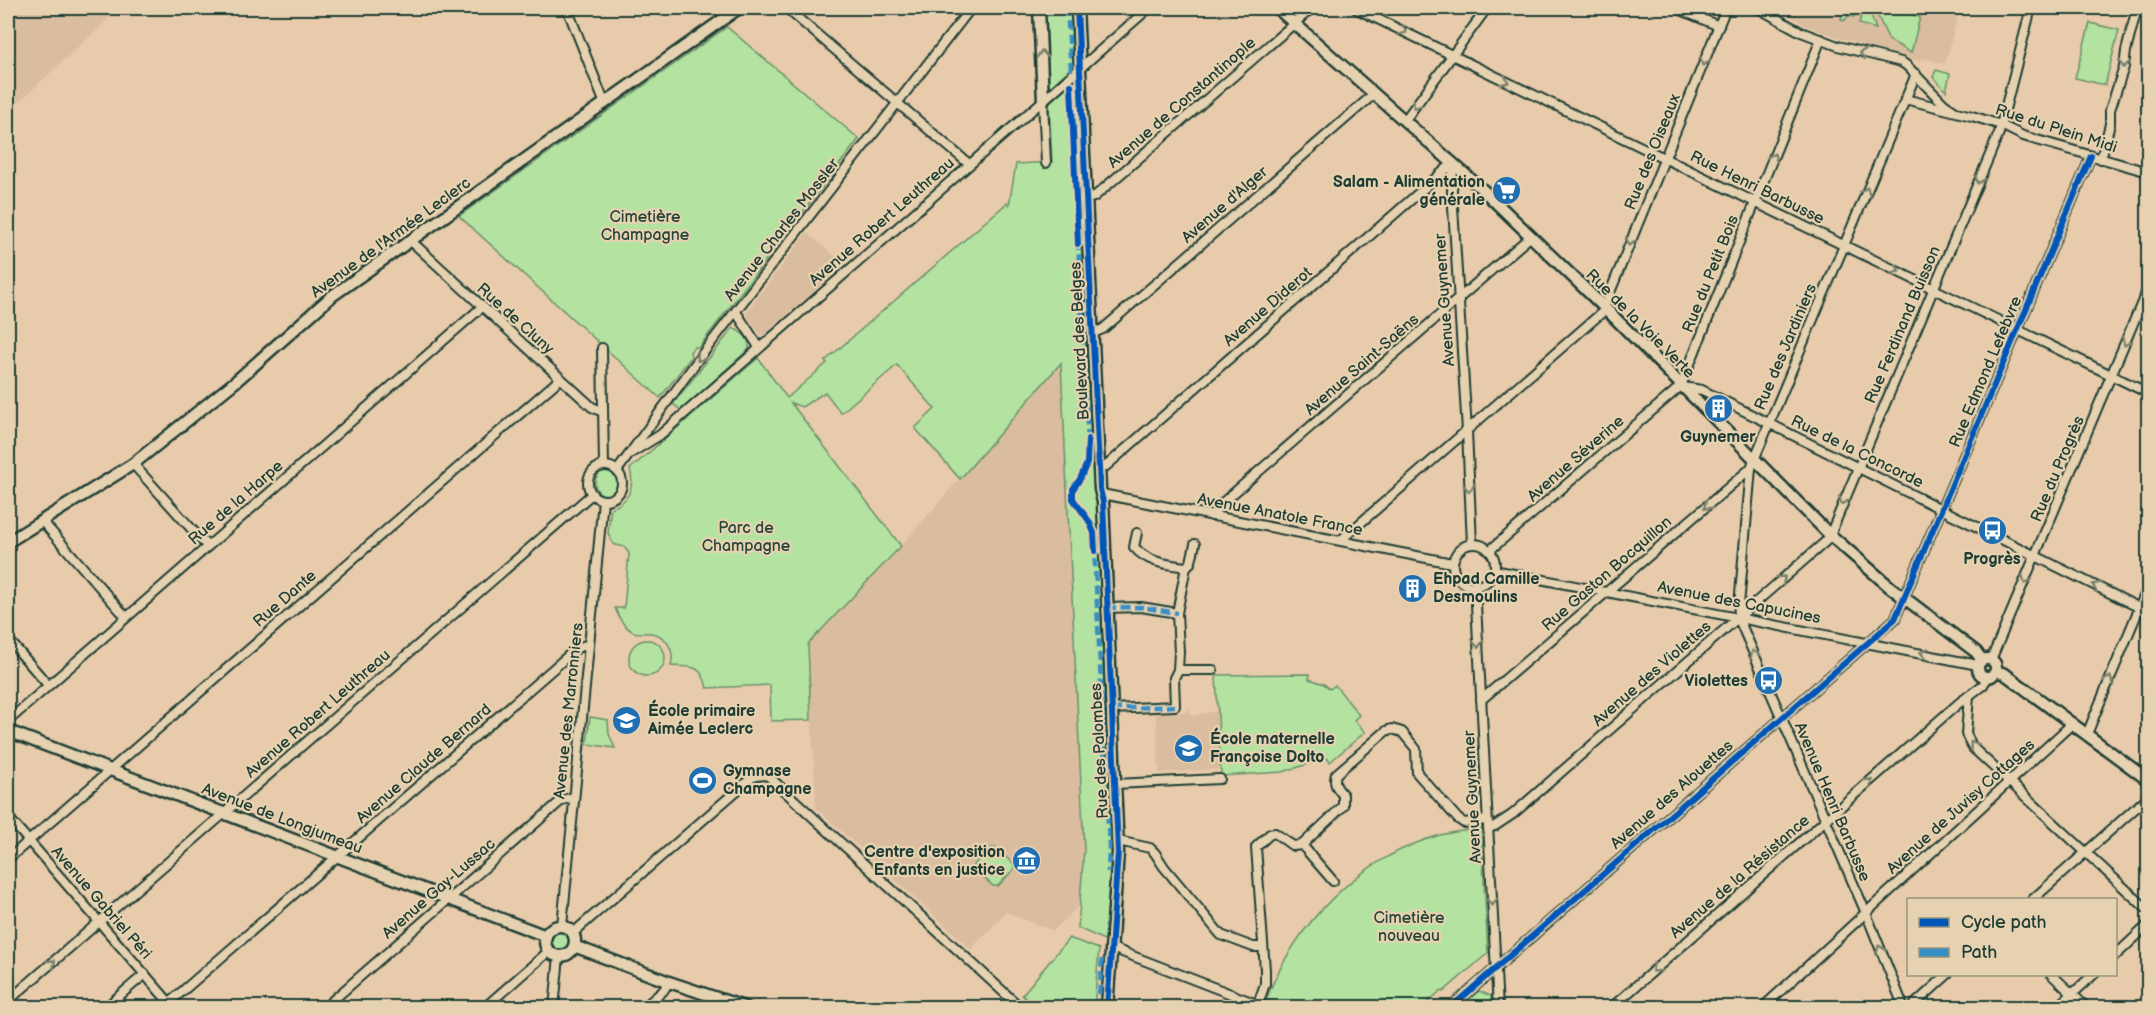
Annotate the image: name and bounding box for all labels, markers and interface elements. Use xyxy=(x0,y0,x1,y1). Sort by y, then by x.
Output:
one-way arrow xyxy=(1397,24,1408,36)
street label: Avenue de Constantinople xyxy=(1104,33,1260,172)
one-way arrow xyxy=(1858,47,1868,60)
one-way arrow xyxy=(1035,50,1048,59)
one-way arrow xyxy=(1699,55,1711,66)
one-way arrow xyxy=(2118,60,2130,69)
one-way arrow xyxy=(1498,74,1509,85)
street label: Rue des Oiseaux xyxy=(1621,91,1685,213)
one-way arrow xyxy=(1412,98,1423,109)
street label: Rue du Plein Midi xyxy=(1993,100,2119,158)
street label: Rue Henri Barbusse xyxy=(1687,147,1828,229)
one-way arrow xyxy=(1766,152,1778,163)
street label: Avenue Robert Leuthreau xyxy=(806,154,958,290)
street label: Avenue Charles Mossler xyxy=(720,155,844,305)
street label: Avenue d'Alger xyxy=(1178,162,1272,247)
place label: Salam - Alimentation générale xyxy=(1333,173,1485,210)
one-way arrow xyxy=(1974,173,1986,184)
street label: Avenue de l'Armée Leclerc xyxy=(307,174,475,302)
supermarket icon: Salam - Alimentation générale xyxy=(1490,175,1522,207)
one-way arrow xyxy=(1859,186,1871,197)
park label: Cimetière Champagne xyxy=(601,208,690,245)
street label: Rue du Petit Bois xyxy=(1679,212,1743,336)
street label: Avenue Guynemer xyxy=(1431,233,1459,367)
one-way arrow xyxy=(1625,236,1637,247)
street label: Rue Ferdinand Buisson xyxy=(1861,243,1945,407)
street label: Boulevard des Belges xyxy=(1066,261,1094,421)
street label: Avenue Diderot xyxy=(1220,263,1316,351)
one-way arrow xyxy=(1890,263,1901,275)
street label: Rue de la Voie Verte xyxy=(1582,266,1699,383)
street label: Rue de Cluny xyxy=(473,279,558,359)
street label: Rue des Jardiniers xyxy=(1751,281,1821,413)
street label: Rue Edmond Lefebvre xyxy=(1946,293,2027,450)
street label: Avenue Saint-Saëns xyxy=(1301,310,1423,420)
one-way arrow xyxy=(2121,336,2133,347)
one-way arrow xyxy=(696,351,707,362)
building icon: Guynemer xyxy=(1702,393,1734,425)
street label: Avenue Séverine xyxy=(1524,411,1629,506)
street label: Rue de la Concorde xyxy=(1788,412,1927,493)
street label: Rue du Progrès xyxy=(2027,413,2089,525)
place label: Guynemer xyxy=(1680,428,1756,447)
street label: Rue de la Harpe xyxy=(185,456,288,549)
one-way arrow xyxy=(1463,483,1476,492)
street label: Avenue Anatole France xyxy=(1196,490,1365,540)
one-way arrow xyxy=(1838,495,1850,506)
one-way arrow xyxy=(1703,499,1714,510)
street label: Rue Gaston Bocquillon xyxy=(1538,512,1676,636)
bus stop icon: Progrès xyxy=(1976,515,2008,547)
park label: Parc de Champagne xyxy=(702,519,791,556)
place label: Progrès xyxy=(1963,550,2021,569)
street label: Rue Dante xyxy=(250,566,321,632)
place label: Ehpad Camille Desmoulins xyxy=(1433,570,1540,607)
building icon: Ehpad Camille Desmoulins xyxy=(1396,572,1428,604)
one-way arrow xyxy=(2021,574,2033,585)
one-way arrow xyxy=(1775,575,1786,586)
street label: Avenue des Capucines xyxy=(1656,578,1822,628)
one-way arrow xyxy=(2091,581,2102,593)
street label: Avenue des Violettes xyxy=(1589,617,1715,731)
street label: Avenue des Marronniers xyxy=(550,622,588,800)
one-way arrow xyxy=(1472,640,1485,649)
street label: Avenue Robert Leuthreau xyxy=(242,646,394,782)
one-way arrow xyxy=(1919,648,1929,661)
one-way arrow xyxy=(1749,650,1761,661)
bus stop icon: Violettes xyxy=(1753,665,1785,697)
place label: Violettes xyxy=(1685,671,1748,691)
one-way arrow xyxy=(2102,675,2114,686)
street label: Rue des Palombes xyxy=(1087,683,1113,819)
place label: École primaire Aimée Leclerc xyxy=(647,699,755,739)
street label: Avenue Claude Bernard xyxy=(353,700,495,828)
school or university icon: École primaire Aimée Leclerc xyxy=(611,704,643,736)
street label: Avenue Henri Barbusse xyxy=(1790,720,1874,885)
place label: École maternelle Françoise Dolto xyxy=(1210,727,1335,767)
street label: Avenue Guynemer xyxy=(1460,730,1486,864)
school or university icon: École maternelle Françoise Dolto xyxy=(1173,732,1205,764)
street label: Avenue de Juvisy Cottages xyxy=(1883,735,2039,879)
street label: Avenue des Alouettes xyxy=(1607,737,1737,853)
one-way arrow xyxy=(1969,741,1980,752)
place label: Gymnase Champagne xyxy=(723,762,812,799)
sports icon: Gymnase Champagne xyxy=(686,764,718,796)
one-way arrow xyxy=(1862,778,1873,789)
street label: Avenue de Longjumeau xyxy=(199,780,365,858)
street label: Avenue de la Résistance xyxy=(1666,811,1814,943)
street label: Avenue Gay-Lussac xyxy=(379,835,499,943)
street label: Avenue Gabriel Péri xyxy=(47,843,155,963)
place label: Centre d'exposition Enfants en justice xyxy=(864,843,1005,880)
museum icon: Centre d'exposition Enfants en justice xyxy=(1010,845,1042,877)
one-way arrow xyxy=(1486,897,1499,906)
legend xyxy=(1907,898,2117,976)
park label: Cimetière nouveau xyxy=(1373,909,1445,946)
text: Cycle path xyxy=(1961,912,2047,933)
text: Path xyxy=(1961,942,1997,963)
one-way arrow xyxy=(1875,944,1888,955)
one-way arrow xyxy=(45,959,56,970)
one-way arrow xyxy=(1651,962,1662,973)

